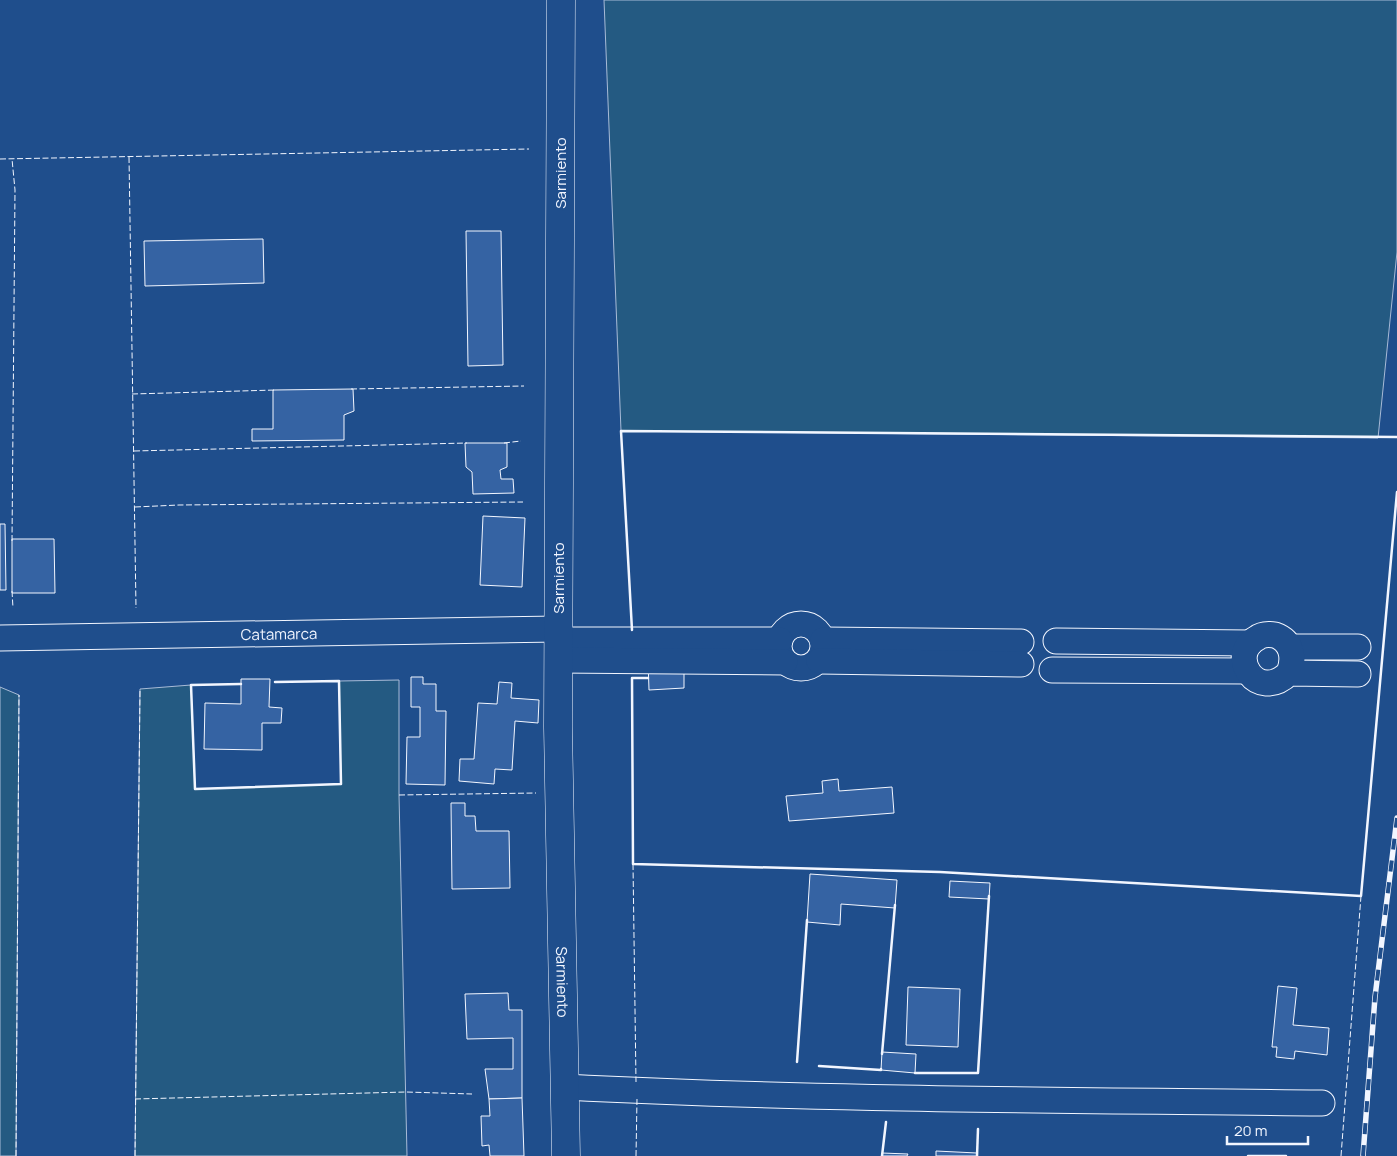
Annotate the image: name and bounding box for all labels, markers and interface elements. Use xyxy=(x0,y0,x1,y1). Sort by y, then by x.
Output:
street label: Sarmiento xyxy=(550,137,571,209)
street label: Sarmiento xyxy=(548,542,569,614)
street label: Catamarca xyxy=(241,622,317,645)
street label: Sarmiento xyxy=(552,946,574,1018)
scale bar xyxy=(1227,1114,1308,1146)
text: 20 m xyxy=(1234,1120,1267,1141)

